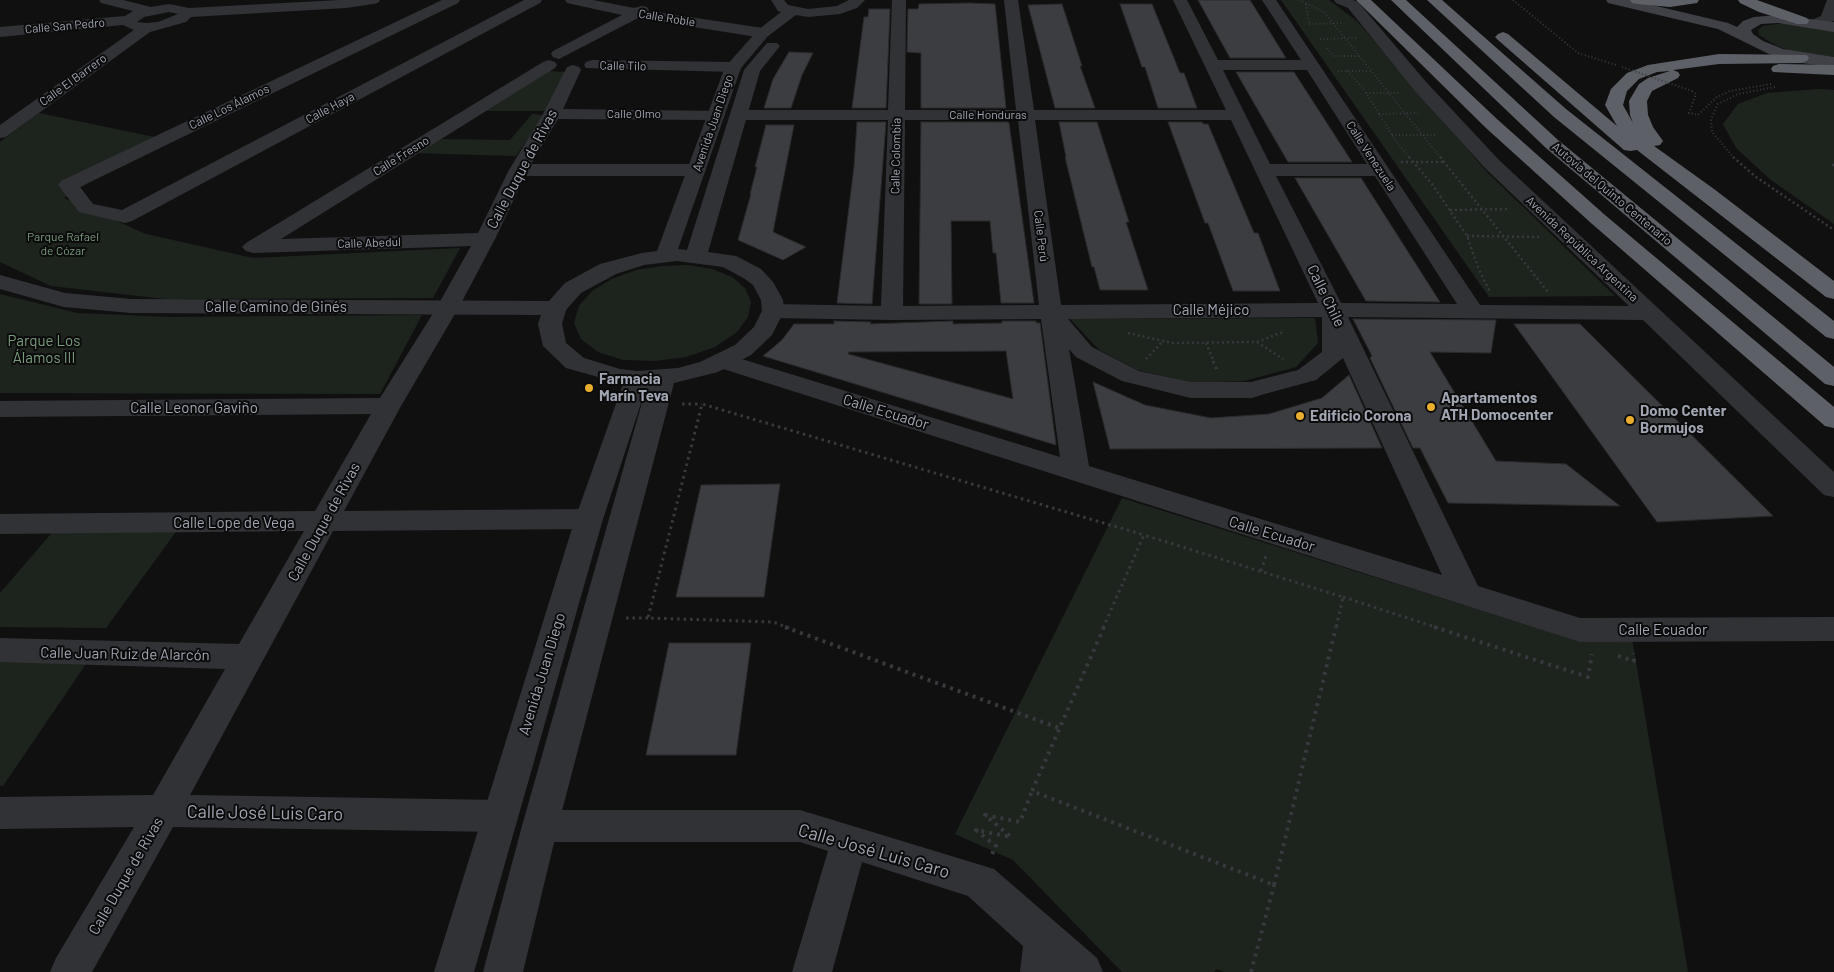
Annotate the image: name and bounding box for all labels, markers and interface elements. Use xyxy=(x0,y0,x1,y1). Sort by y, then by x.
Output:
street label: Calle Roble xyxy=(638,6,696,30)
street label: Calle San Pedro xyxy=(24,15,106,37)
street label: Calle El Barrero xyxy=(37,51,109,109)
street label: Calle Tilo xyxy=(600,58,646,74)
street label: Avenida Juan Diego xyxy=(690,73,736,173)
street label: Calle Los Álamos xyxy=(187,81,271,133)
street label: Calle Haya xyxy=(303,89,357,127)
street label: Calle Duque de Rivas xyxy=(483,106,561,232)
street label: Calle Olmo xyxy=(607,107,661,121)
street label: Calle Honduras xyxy=(949,108,1027,122)
street label: Calle Colombia xyxy=(888,118,904,194)
street label: Calle Venezuela xyxy=(1343,118,1399,194)
street label: Calle Fresno xyxy=(370,133,432,179)
street label: Autovía del Quinto Centenario xyxy=(1549,140,1675,248)
street label: Avenida República Argentina xyxy=(1523,193,1641,305)
street label: Calle Perú xyxy=(1031,209,1051,263)
park label: Parque Rafael de Cózar xyxy=(27,230,99,258)
street label: Calle Abedul xyxy=(337,235,401,251)
street label: Calle Chile xyxy=(1303,262,1349,330)
street label: Calle Camino de Ginés xyxy=(205,298,347,316)
street label: Calle Méjico xyxy=(1173,301,1249,319)
park label: Parque Los Álamos III xyxy=(7,332,81,367)
place label: Farmacia Marín Teva xyxy=(599,370,669,405)
marker: Farmacia Marín Teva xyxy=(583,382,595,394)
place label: Apartamentos ATH Domocenter xyxy=(1441,389,1553,424)
street label: Calle Ecuador xyxy=(841,390,931,434)
street label: Calle Leonor Gaviño xyxy=(130,399,258,417)
marker: Apartamentos ATH Domocenter xyxy=(1425,401,1437,413)
place label: Domo Center Bormujos xyxy=(1640,402,1726,437)
place label: Edificio Corona xyxy=(1310,407,1411,425)
marker: Edificio Corona xyxy=(1294,410,1306,422)
marker: Domo Center Bormujos xyxy=(1624,414,1636,426)
street label: Calle Duque de Rivas xyxy=(284,459,364,585)
street label: Calle Ecuador xyxy=(1227,512,1317,556)
street label: Calle Lope de Vega xyxy=(173,514,295,532)
street label: Avenida Juan Diego xyxy=(515,611,569,737)
street label: Calle Ecuador xyxy=(1619,621,1707,639)
street label: Calle Juan Ruiz de Alarcón xyxy=(40,644,210,664)
street label: Calle José Luis Caro xyxy=(187,801,343,825)
street label: Calle Duque de Rivas xyxy=(85,814,167,938)
street label: Calle José Luis Caro xyxy=(796,819,952,883)

